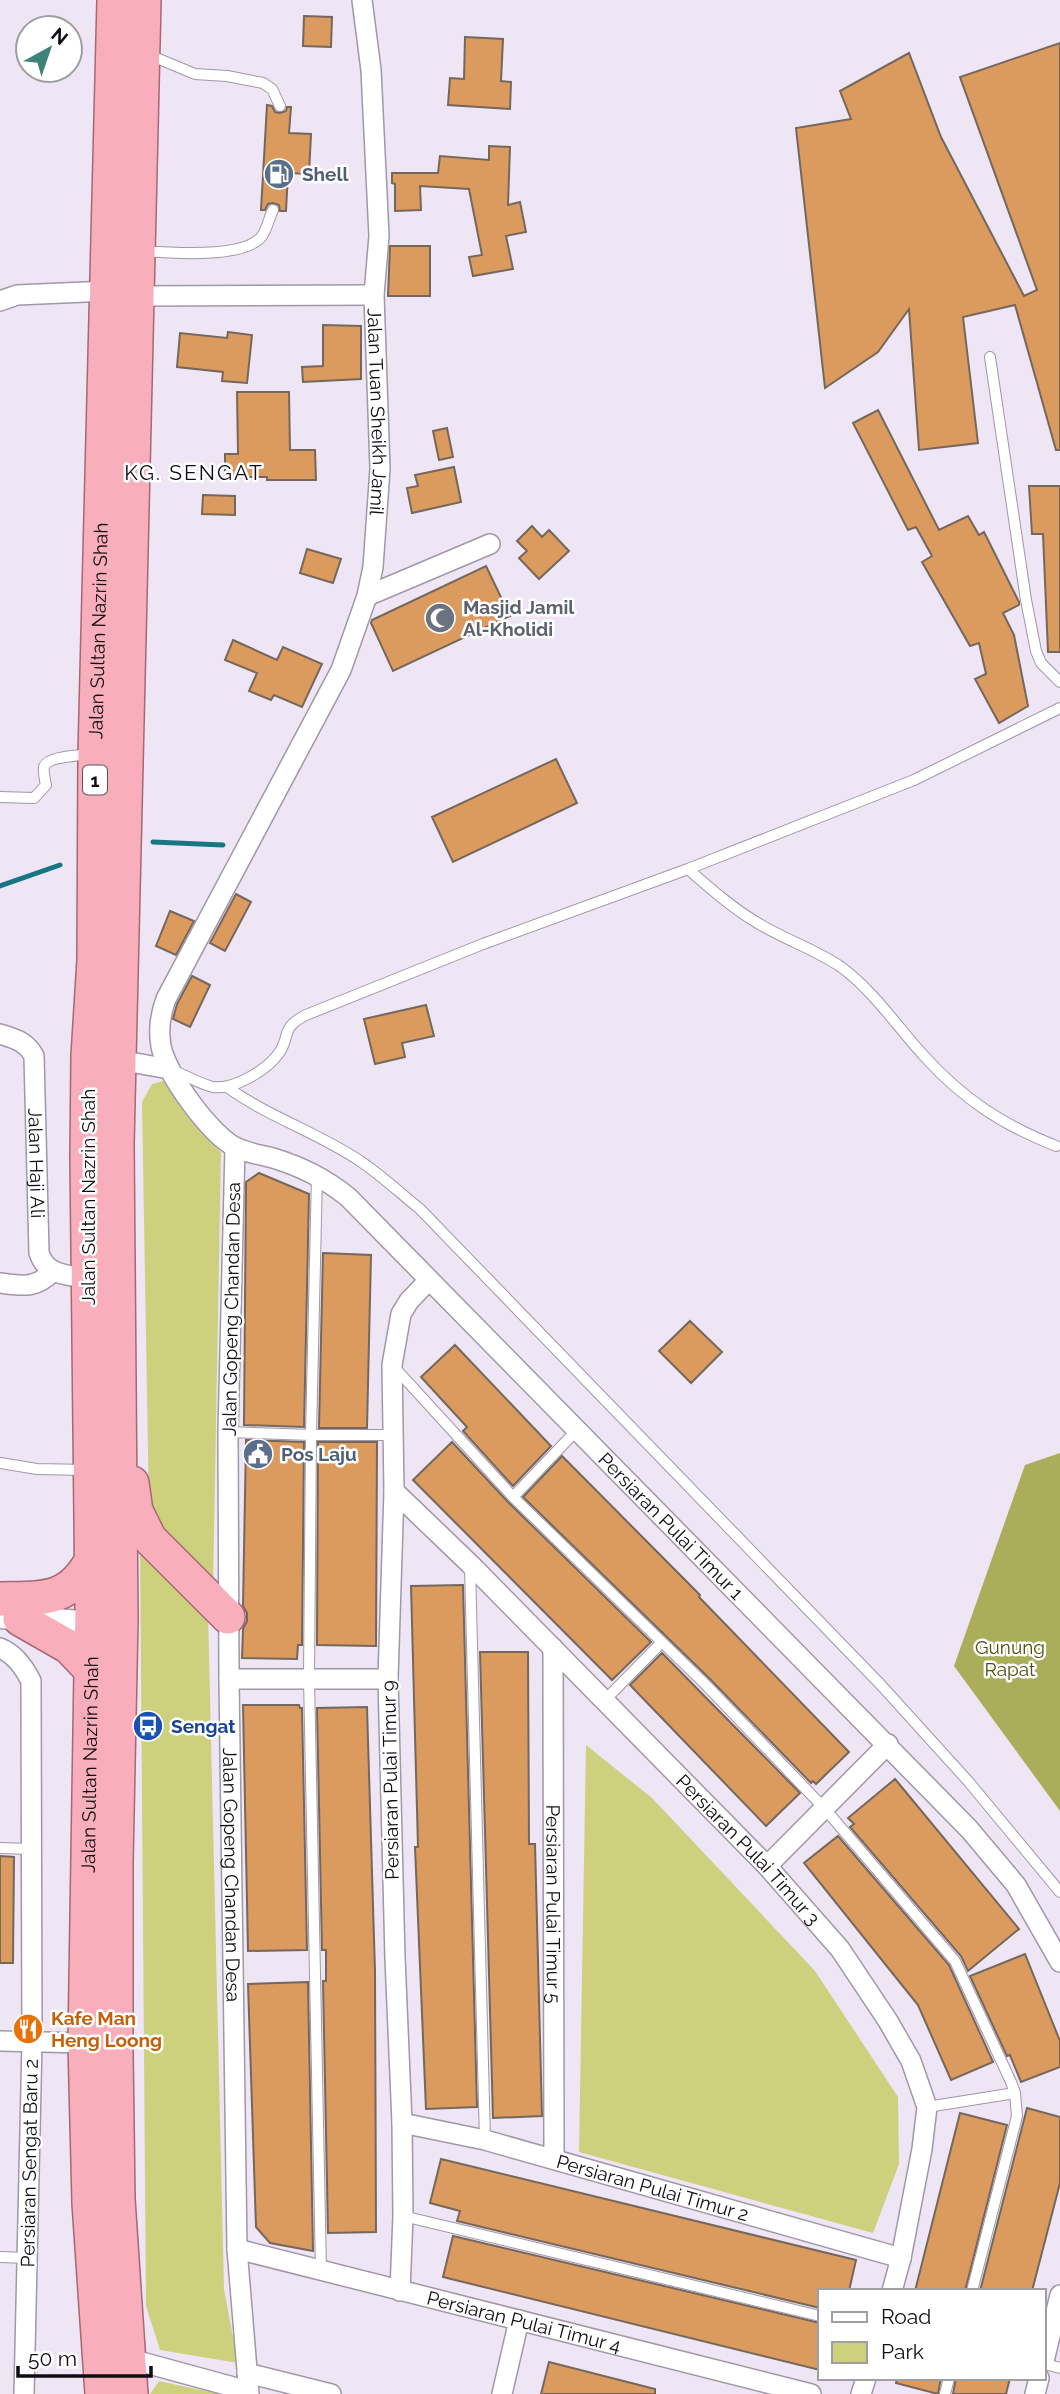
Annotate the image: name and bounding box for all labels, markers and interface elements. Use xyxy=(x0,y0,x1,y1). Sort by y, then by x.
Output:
north arrow xyxy=(14,14,84,84)
text: N xyxy=(47,23,73,49)
fuel station icon: Shell xyxy=(262,157,296,191)
place label: Shell xyxy=(302,163,349,185)
street label: Jalan Tuan Sheikh Jamil xyxy=(363,308,391,517)
district label: KG. SENGAT xyxy=(124,460,264,485)
street label: Jalan Sultan Nazrin Shah xyxy=(84,522,112,739)
place label: Masjid Jamil Al-Kholidi xyxy=(463,596,575,640)
mosque icon: Masjid Jamil Al-Kholidi xyxy=(423,601,457,635)
road number: 1 xyxy=(83,766,107,794)
street label: Jalan Sultan Nazrin Shah xyxy=(77,1089,99,1305)
street label: Jalan Haji Ali xyxy=(24,1108,49,1218)
street label: Jalan Gopeng Chandan Desa xyxy=(218,1182,244,1436)
public building icon: Pos Laju xyxy=(241,1437,275,1471)
place label: Pos Laju xyxy=(281,1443,357,1465)
street label: Persiaran Pulai Timur 1 xyxy=(594,1448,748,1604)
park label: Gunung Rapat xyxy=(975,1636,1045,1680)
street label: Jalan Sultan Nazrin Shah xyxy=(77,1656,102,1873)
street label: Persiaran Pulai Timur 9 xyxy=(377,1680,403,1880)
bus stop icon: Sengat xyxy=(131,1709,165,1743)
place label: Sengat xyxy=(171,1715,236,1737)
street label: Jalan Gopeng Chandan Desa xyxy=(219,1748,245,2002)
street label: Persiaran Pulai Timur 3 xyxy=(672,1770,824,1929)
street label: Persiaran Pulai Timur 5 xyxy=(542,1804,565,2004)
place label: Kafe Man Heng Loong xyxy=(51,2007,162,2051)
restaurant icon: Kafe Man Heng Loong xyxy=(11,2012,45,2046)
street label: Persiaran Sengat Baru 2 xyxy=(16,2058,42,2268)
street label: Persiaran Pulai Timur 2 xyxy=(554,2150,751,2225)
street label: Persiaran Pulai Timur 4 xyxy=(425,2286,623,2357)
legend xyxy=(818,2289,1046,2380)
text: Road xyxy=(881,2304,931,2329)
scale bar xyxy=(18,2334,150,2378)
text: Park xyxy=(881,2339,924,2364)
text: 50 m xyxy=(28,2346,77,2371)

